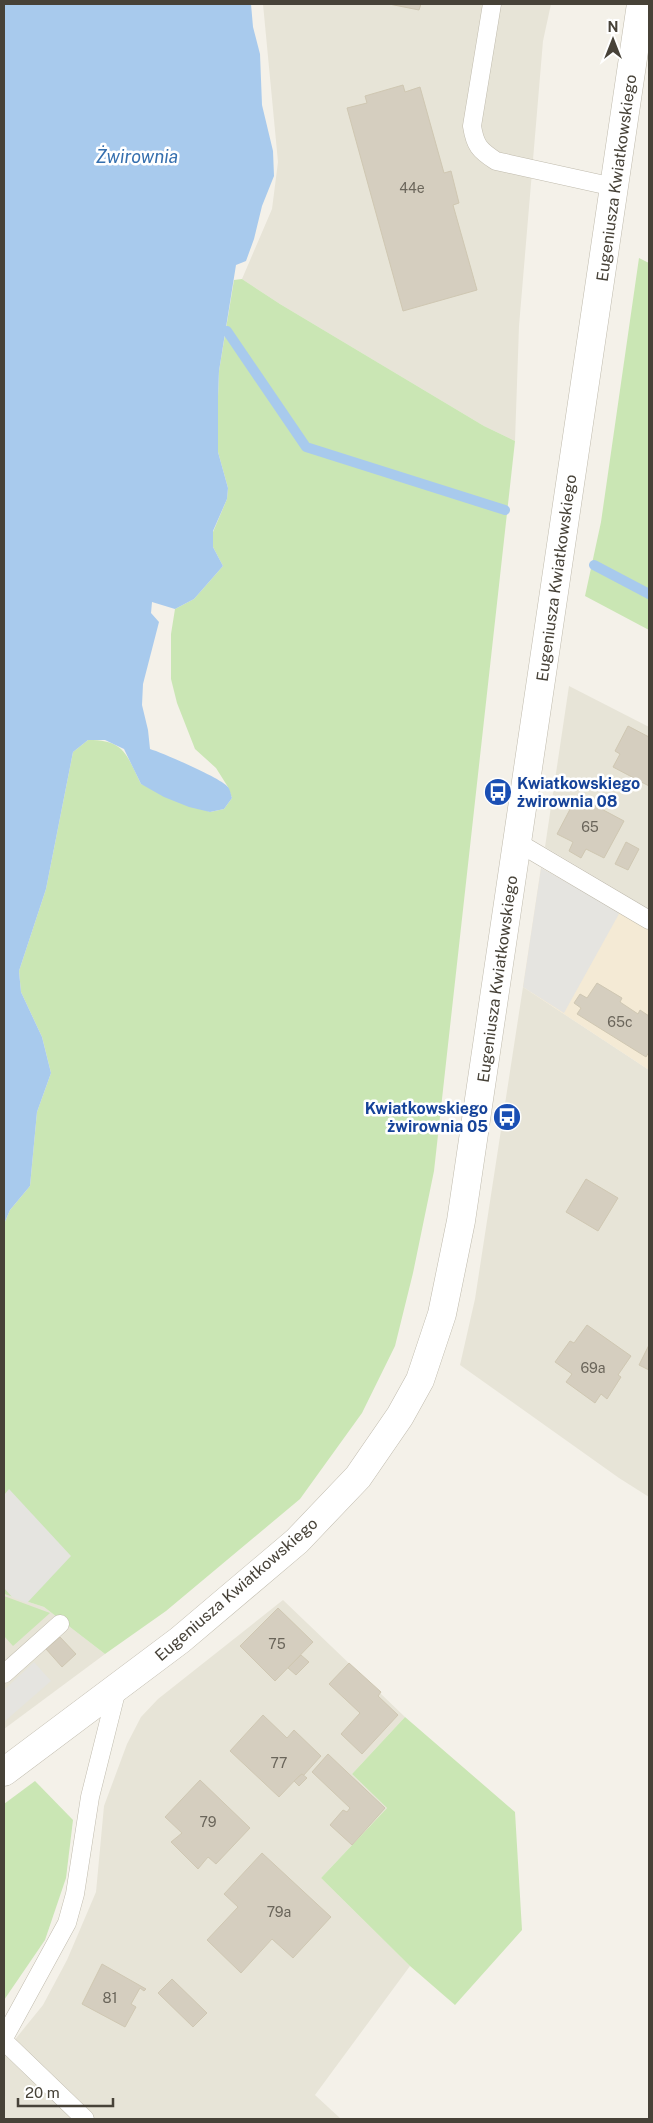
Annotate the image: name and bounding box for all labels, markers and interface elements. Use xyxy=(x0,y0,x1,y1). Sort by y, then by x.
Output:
north arrow xyxy=(588,15,638,65)
text: N xyxy=(608,19,618,35)
street label: Eugeniusza Kwiatkowskiego xyxy=(593,73,640,283)
water label: Żwirownia xyxy=(96,145,178,167)
house number: 44e xyxy=(399,180,425,196)
street label: Eugeniusza Kwiatkowskiego xyxy=(533,473,580,683)
place label: Kwiatkowskiego żwirownia 08 xyxy=(517,774,640,811)
bus stop icon: Kwiatkowskiego żwirownia 08 xyxy=(483,777,513,807)
house number: 65 xyxy=(581,819,599,835)
street label: Eugeniusza Kwiatkowskiego xyxy=(474,874,521,1084)
house number: 65c xyxy=(607,1014,633,1030)
place label: Kwiatkowskiego żwirownia 05 xyxy=(365,1099,488,1136)
bus stop icon: Kwiatkowskiego żwirownia 05 xyxy=(492,1102,522,1132)
house number: 69a xyxy=(580,1360,606,1376)
street label: Eugeniusza Kwiatkowskiego xyxy=(151,1514,321,1665)
house number: 75 xyxy=(268,1636,286,1652)
house number: 77 xyxy=(271,1755,288,1771)
house number: 79 xyxy=(200,1814,217,1830)
house number: 79a xyxy=(267,1904,291,1920)
house number: 81 xyxy=(103,1990,117,2006)
scale bar xyxy=(18,2076,112,2108)
text: 20 m xyxy=(25,2084,60,2101)

